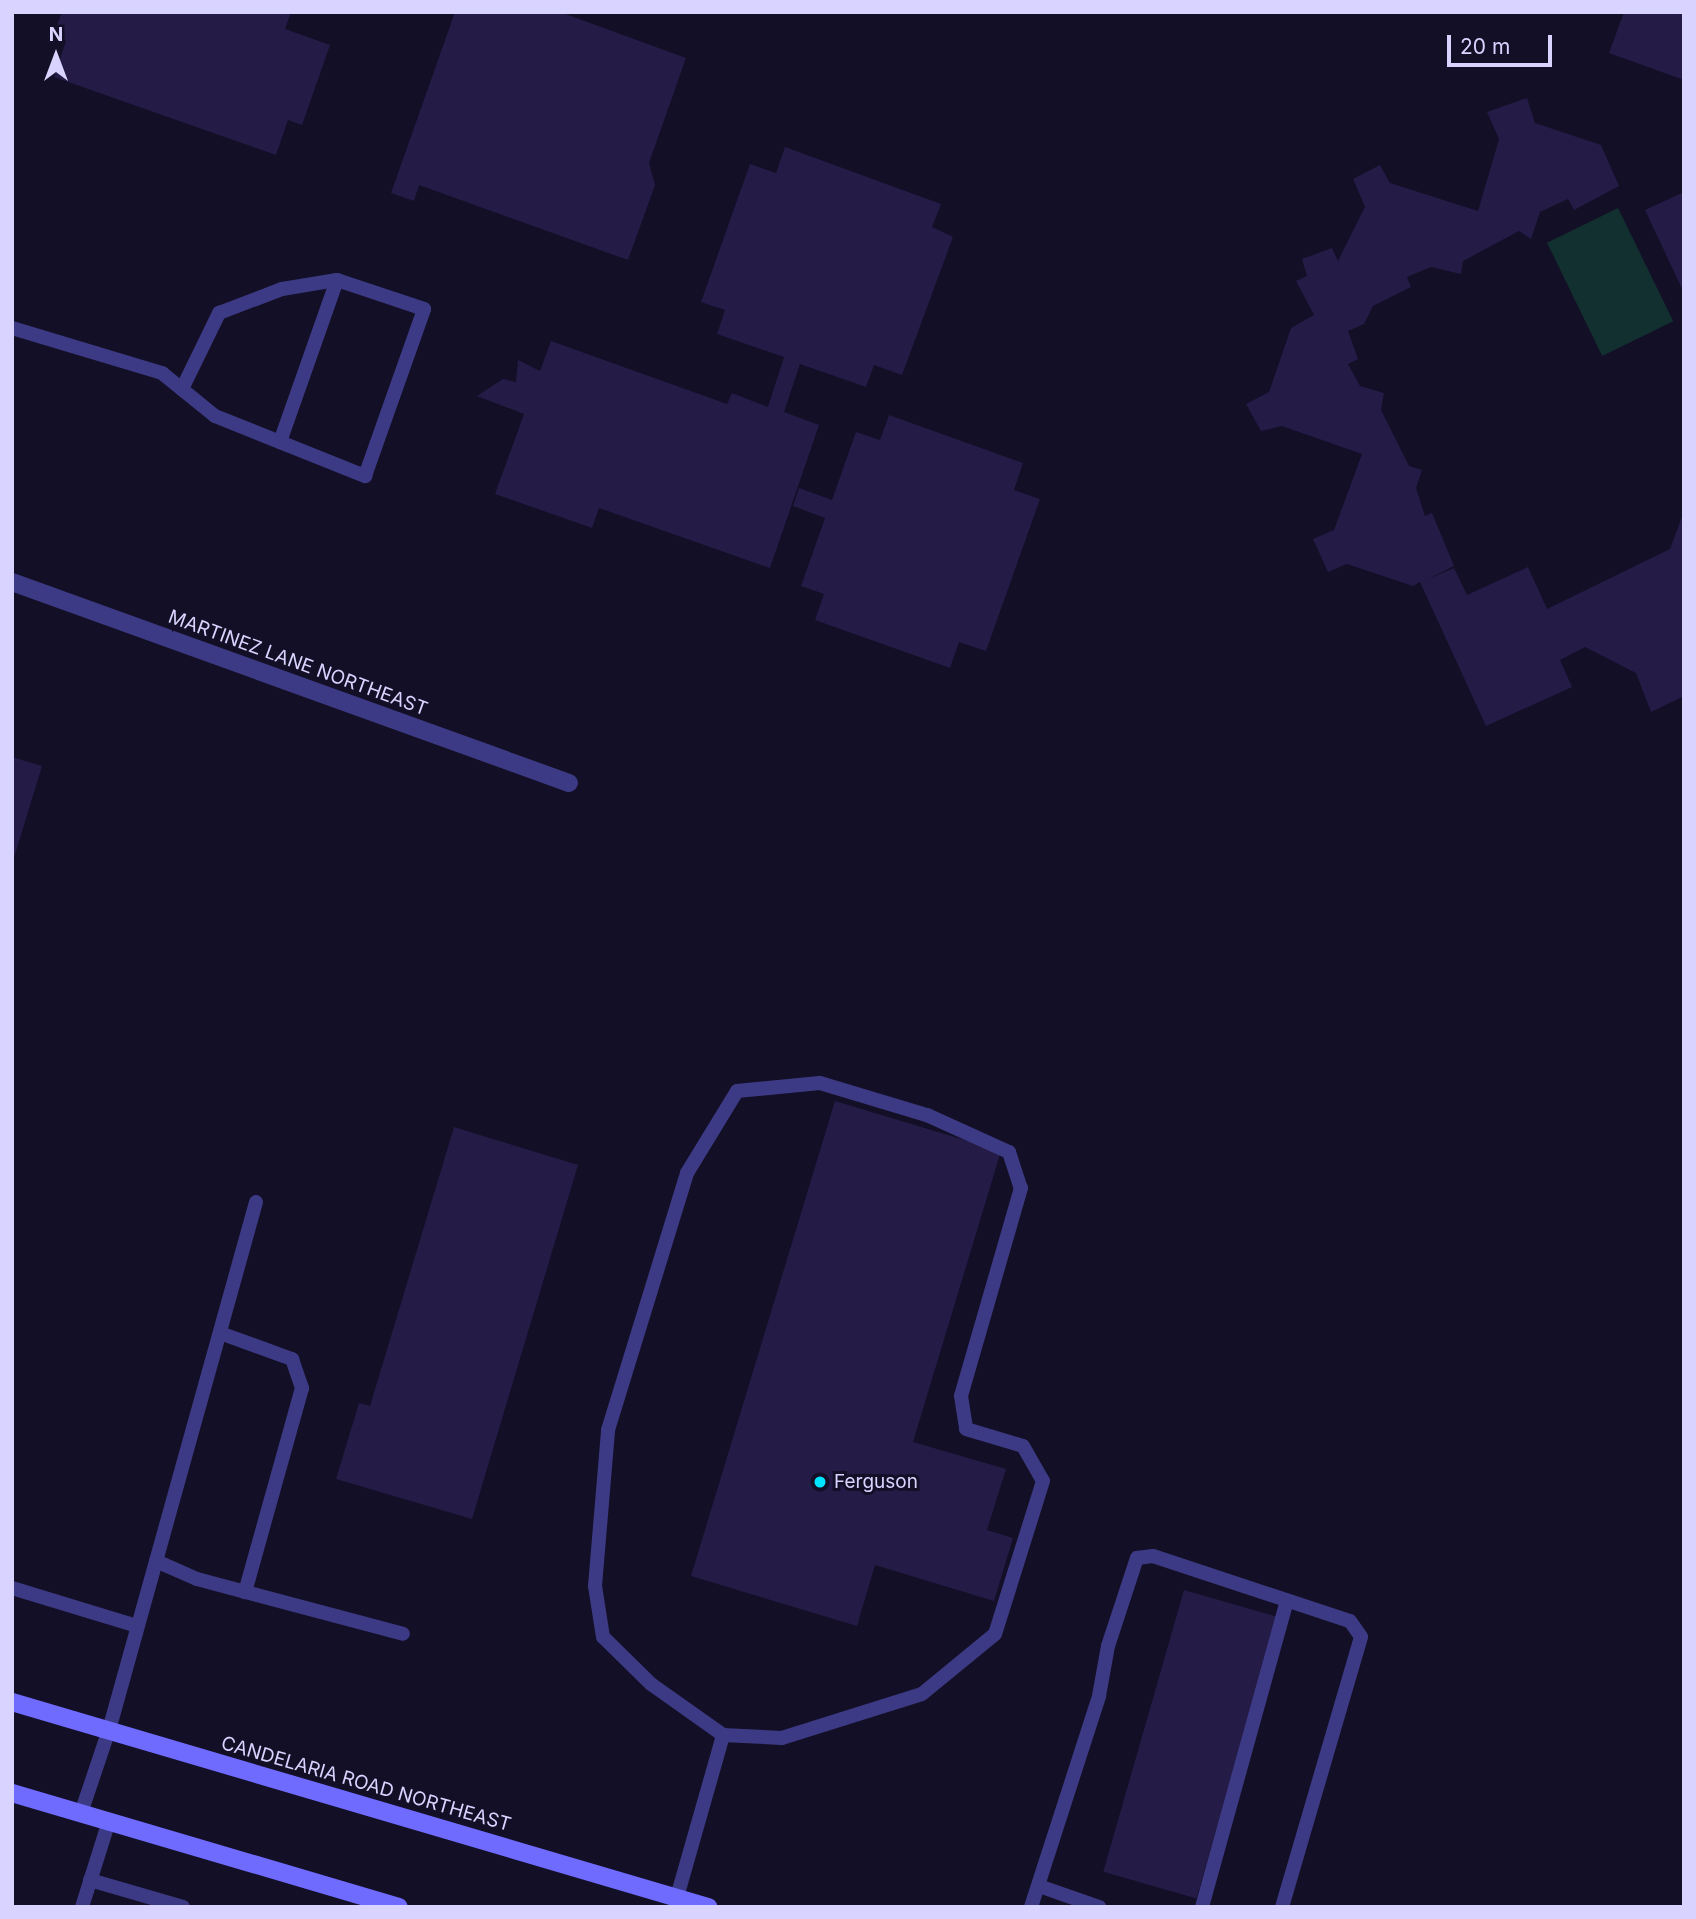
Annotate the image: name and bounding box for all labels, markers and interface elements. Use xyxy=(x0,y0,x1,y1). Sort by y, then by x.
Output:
north arrow xyxy=(21,21,91,91)
scale bar xyxy=(1451,21,1556,65)
text: N xyxy=(49,23,63,46)
text: 20 m xyxy=(1460,34,1510,59)
street label: MARTINEZ LANE NORTHEAST xyxy=(165,605,431,721)
place label: Ferguson xyxy=(834,1471,918,1493)
marker: Ferguson xyxy=(812,1474,828,1490)
street label: CANDELARIA ROAD NORTHEAST xyxy=(218,1732,514,1836)

